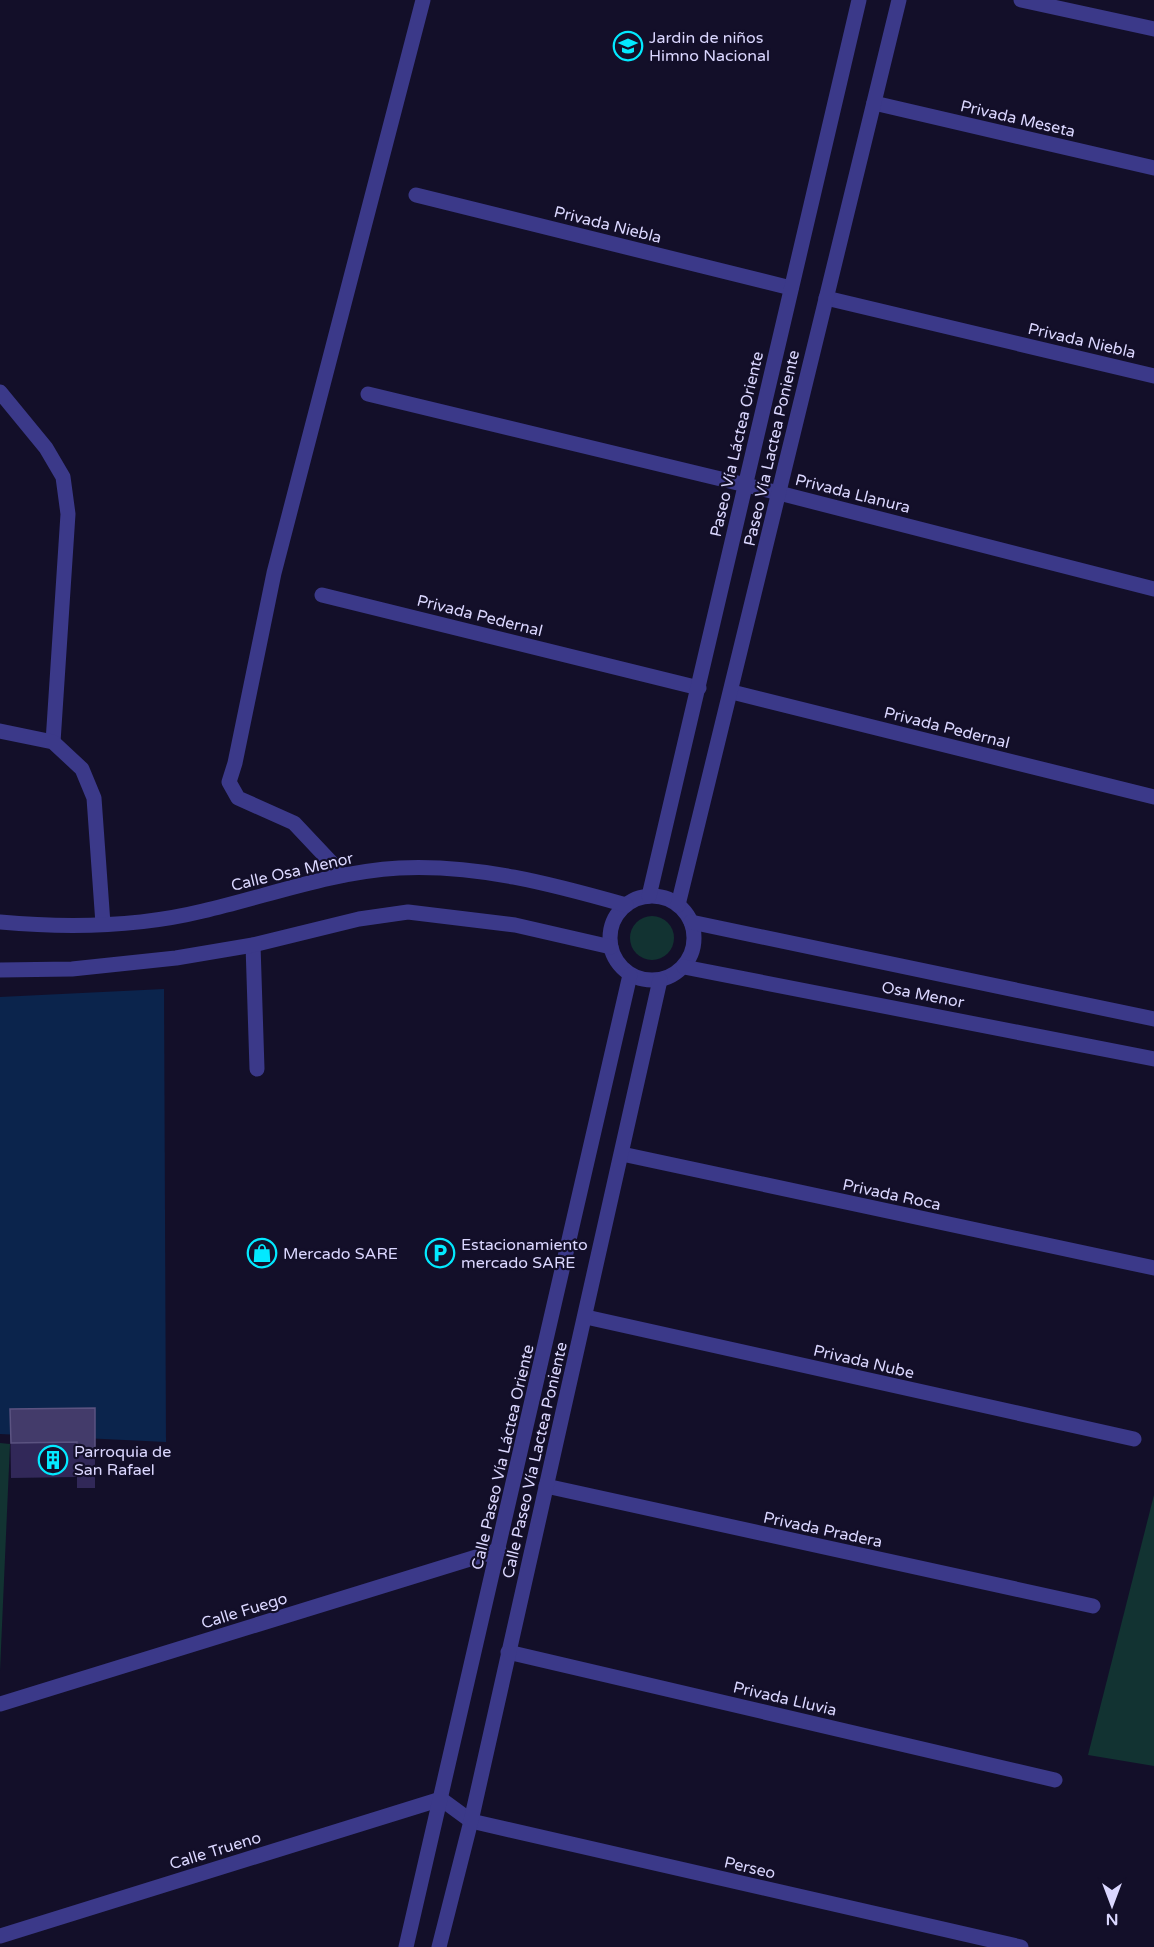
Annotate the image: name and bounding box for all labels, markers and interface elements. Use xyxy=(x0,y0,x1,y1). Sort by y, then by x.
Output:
place label: Jardin de niños Himno Nacional xyxy=(649,28,770,66)
school or university icon: Jardin de niños Himno Nacional xyxy=(612,30,644,62)
street label: Privada Meseta xyxy=(958,96,1077,142)
street label: Privada Niebla xyxy=(552,202,664,248)
street label: Privada Niebla xyxy=(1026,319,1138,363)
street label: Paseo Vía Lactea Poniente xyxy=(740,348,804,548)
street label: Paseo Vía Láctea Oriente xyxy=(706,350,768,539)
street label: Privada Llanura xyxy=(793,470,912,518)
street label: Privada Pedernal xyxy=(415,591,545,641)
street label: Privada Pedernal xyxy=(882,703,1012,753)
street label: Calle Osa Menor xyxy=(229,848,356,896)
street label: Osa Menor xyxy=(880,977,967,1013)
street label: Privada Roca xyxy=(841,1175,943,1215)
place label: Estacionamiento mercado SARE xyxy=(461,1235,588,1273)
shop icon: Mercado SARE xyxy=(246,1237,278,1269)
parking icon: Estacionamiento mercado SARE xyxy=(424,1237,456,1269)
place label: Mercado SARE xyxy=(283,1244,398,1264)
street label: Calle Paseo Vía Lactea Poniente xyxy=(498,1340,572,1580)
street label: Privada Nube xyxy=(811,1341,916,1383)
street label: Calle Paseo Vía Láctea Oriente xyxy=(467,1342,539,1572)
place label: Parroquia de San Rafael xyxy=(74,1442,171,1480)
building icon: Parroquia de San Rafael xyxy=(37,1444,69,1476)
street label: Privada Pradera xyxy=(761,1508,884,1552)
street label: Calle Fuego xyxy=(199,1588,290,1634)
street label: Privada Lluvia xyxy=(731,1677,839,1721)
street label: Calle Trueno xyxy=(167,1828,263,1874)
street label: Perseo xyxy=(722,1852,777,1884)
north arrow xyxy=(1082,1875,1142,1935)
text: N xyxy=(1106,1909,1118,1929)

